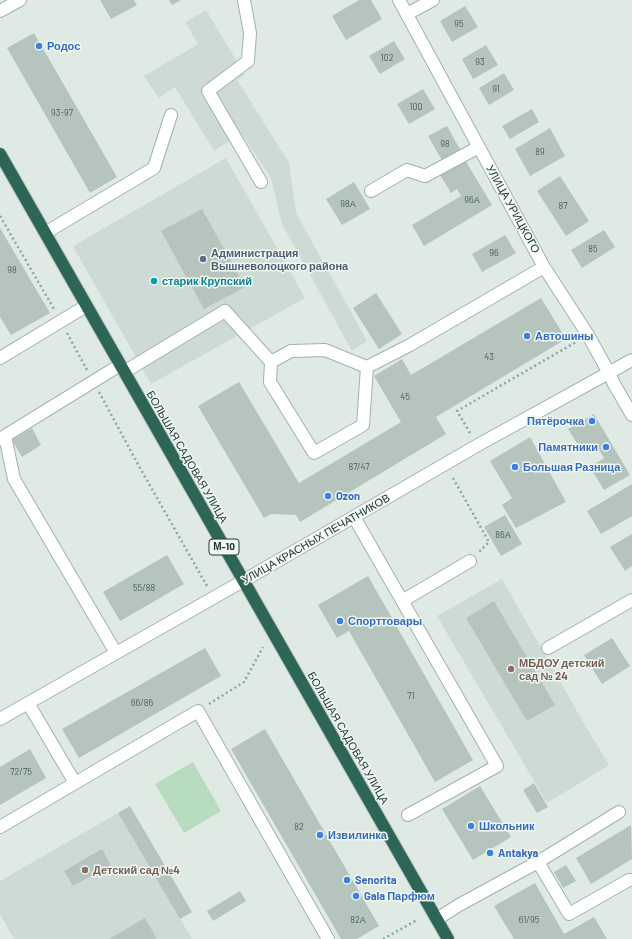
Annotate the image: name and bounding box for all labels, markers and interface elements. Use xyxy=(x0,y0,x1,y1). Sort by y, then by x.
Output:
house number: 95 xyxy=(454,19,464,29)
place label: Родос xyxy=(47,39,80,53)
marker: Родос xyxy=(34,41,44,51)
house number: 102 xyxy=(380,53,394,63)
house number: 93 xyxy=(475,57,485,67)
house number: 91 xyxy=(492,84,500,94)
house number: 100 xyxy=(409,102,423,112)
house number: 93-97 xyxy=(51,108,73,118)
house number: 98 xyxy=(440,139,450,149)
house number: 89 xyxy=(535,147,545,157)
street label: УЛИЦА УРИЦКОГО xyxy=(483,163,543,255)
house number: 96А xyxy=(464,195,480,205)
house number: 98А xyxy=(340,199,356,209)
house number: 87 xyxy=(559,201,567,211)
house number: 85 xyxy=(588,244,598,254)
place label: Администрация Вышневолоцкого района xyxy=(211,246,348,272)
house number: 96 xyxy=(489,248,499,258)
marker: Администрация Вышневолоцкого района xyxy=(198,254,208,264)
house number: 98 xyxy=(7,265,17,275)
place label: старик Крупский xyxy=(162,274,252,288)
marker: старик Крупский xyxy=(149,276,159,286)
place label: Автошины xyxy=(535,329,593,343)
marker: Автошины xyxy=(522,331,532,341)
house number: 43 xyxy=(484,352,494,362)
street label: БОЛЬШАЯ САДОВАЯ УЛИЦА xyxy=(144,388,230,526)
house number: 45 xyxy=(400,392,410,402)
place label: Пятёрочка xyxy=(527,414,584,428)
marker: Пятёрочка xyxy=(587,416,597,426)
place label: Памятники xyxy=(538,440,598,454)
marker: Памятники xyxy=(601,442,611,452)
place label: Большая Разница xyxy=(523,460,620,474)
house number: 87/47 xyxy=(349,462,369,472)
marker: Большая Разница xyxy=(510,462,520,472)
place label: Ozon xyxy=(336,489,360,503)
street label: УЛИЦА КРАСНЫХ ПЕЧАТНИКОВ xyxy=(240,491,392,587)
marker: Ozon xyxy=(323,491,333,501)
house number: 86А xyxy=(495,530,511,540)
road number: М-10 xyxy=(209,539,239,555)
house number: 55/88 xyxy=(133,583,155,593)
place label: Спорттовары xyxy=(348,614,422,628)
marker: Спорттовары xyxy=(335,616,345,626)
place label: МБДОУ детский сад № 24 xyxy=(519,656,605,682)
marker: МБДОУ детский сад № 24 xyxy=(506,664,516,674)
street label: БОЛЬШАЯ САДОВАЯ УЛИЦА xyxy=(305,669,391,807)
house number: 71 xyxy=(407,691,415,701)
house number: 66/86 xyxy=(131,698,153,708)
house number: 72/75 xyxy=(10,767,32,777)
place label: Школьник xyxy=(479,819,535,833)
marker: Школьник xyxy=(466,821,476,831)
house number: 82 xyxy=(294,822,304,832)
place label: Извилинка xyxy=(328,828,387,842)
marker: Извилинка xyxy=(315,830,325,840)
place label: Antakya xyxy=(498,846,538,860)
marker: Antakya xyxy=(485,848,495,858)
place label: Детский сад №4 xyxy=(93,863,180,877)
marker: Детский сад №4 xyxy=(80,865,90,875)
place label: Senorita xyxy=(355,873,397,887)
marker: Senorita xyxy=(342,875,352,885)
place label: Gala Парфюм xyxy=(364,889,435,903)
marker: Gala Парфюм xyxy=(351,891,361,901)
house number: 82А xyxy=(350,915,366,925)
house number: 61/95 xyxy=(519,915,539,925)

